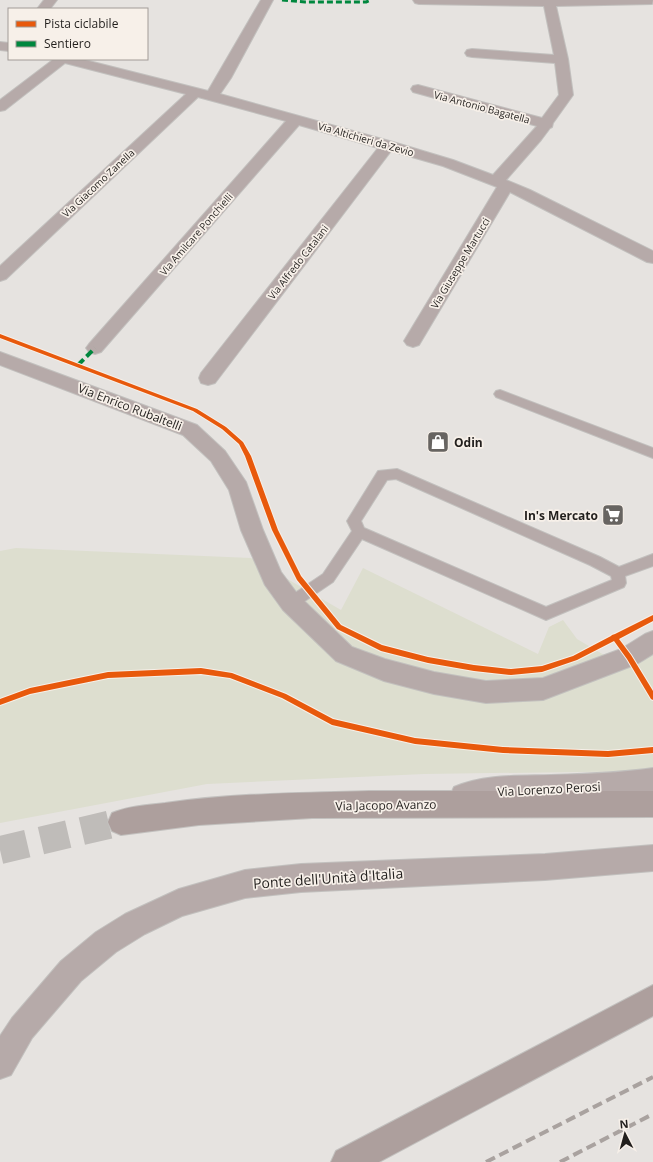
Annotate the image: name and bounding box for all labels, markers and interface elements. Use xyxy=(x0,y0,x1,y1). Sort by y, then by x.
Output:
legend xyxy=(8,8,148,60)
text: Pista ciclabile xyxy=(44,15,119,32)
text: Sentiero xyxy=(44,35,91,52)
street label: Via Antonio Bagatella xyxy=(432,87,532,127)
street label: Via Altichieri da Zevio xyxy=(316,119,416,159)
street label: Via Giacomo Zanella xyxy=(59,146,137,220)
street label: Via Amilcare Ponchielli xyxy=(156,190,236,278)
street label: Via Giuseppe Martucci xyxy=(427,215,493,311)
street label: Via Alfredo Catalani xyxy=(264,222,332,302)
street label: Via Enrico Rubaltelli xyxy=(76,379,184,435)
shop icon: Odin xyxy=(425,429,451,455)
place label: Odin xyxy=(454,434,483,451)
supermarket icon: In's Mercato xyxy=(600,502,626,528)
place label: In's Mercato xyxy=(524,507,598,524)
street label: Via Lorenzo Perosi xyxy=(497,778,601,800)
street label: Via Jacopo Avanzo xyxy=(335,796,437,814)
street label: Ponte dell'Unità d'Italia xyxy=(252,863,404,893)
north arrow xyxy=(605,1114,645,1154)
text: N xyxy=(619,1116,629,1131)

